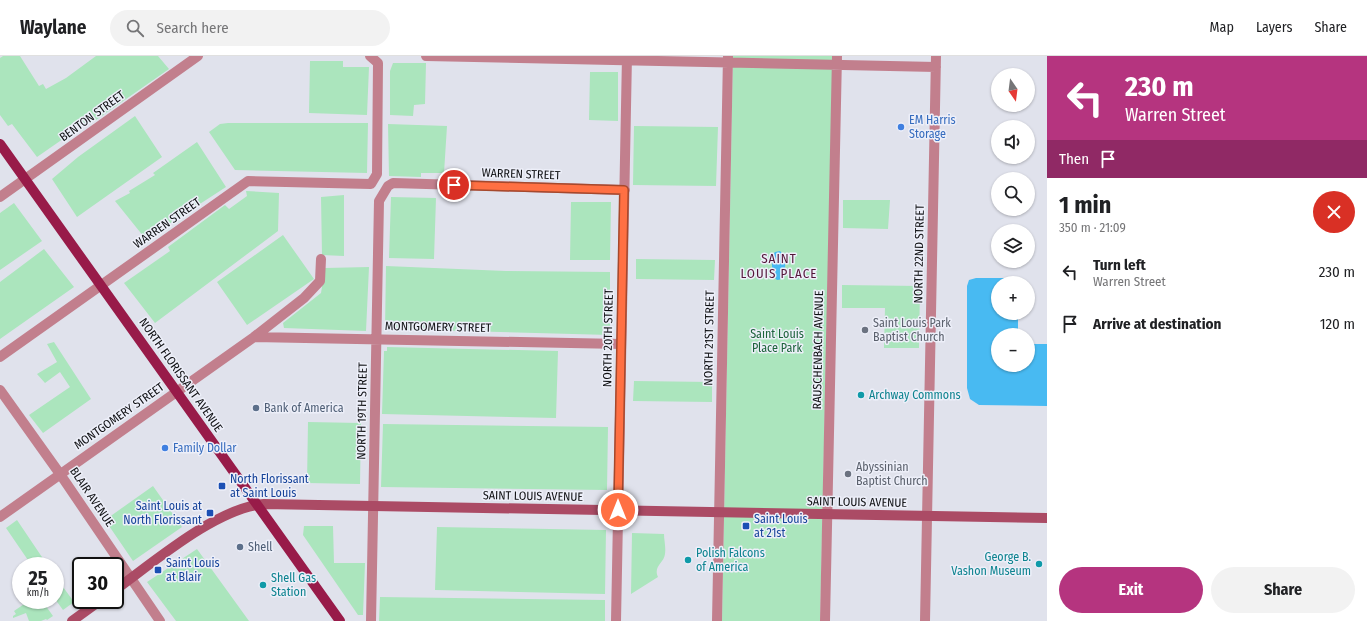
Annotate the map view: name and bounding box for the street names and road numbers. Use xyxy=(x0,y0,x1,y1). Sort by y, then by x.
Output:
street label: BENTON STREET xyxy=(57,87,128,144)
street label: WARREN STREET xyxy=(481,166,561,182)
street label: WARREN STREET xyxy=(131,194,204,251)
street label: NORTH 22ND STREET xyxy=(911,204,927,304)
street label: NORTH 20TH STREET xyxy=(600,288,616,387)
street label: NORTH 21ST STREET xyxy=(701,290,717,386)
street label: RAUSCHENBACH AVENUE xyxy=(810,290,826,409)
street label: NORTH FLORISSANT AVENUE xyxy=(136,315,226,435)
street label: MONTGOMERY STREET xyxy=(385,319,492,335)
street label: NORTH 19TH STREET xyxy=(354,362,370,460)
street label: MONTGOMERY STREET xyxy=(71,379,167,452)
street label: BLAIR AVENUE xyxy=(67,465,117,530)
street label: SAINT LOUIS AVENUE xyxy=(483,488,584,504)
street label: SAINT LOUIS AVENUE xyxy=(807,494,908,510)

